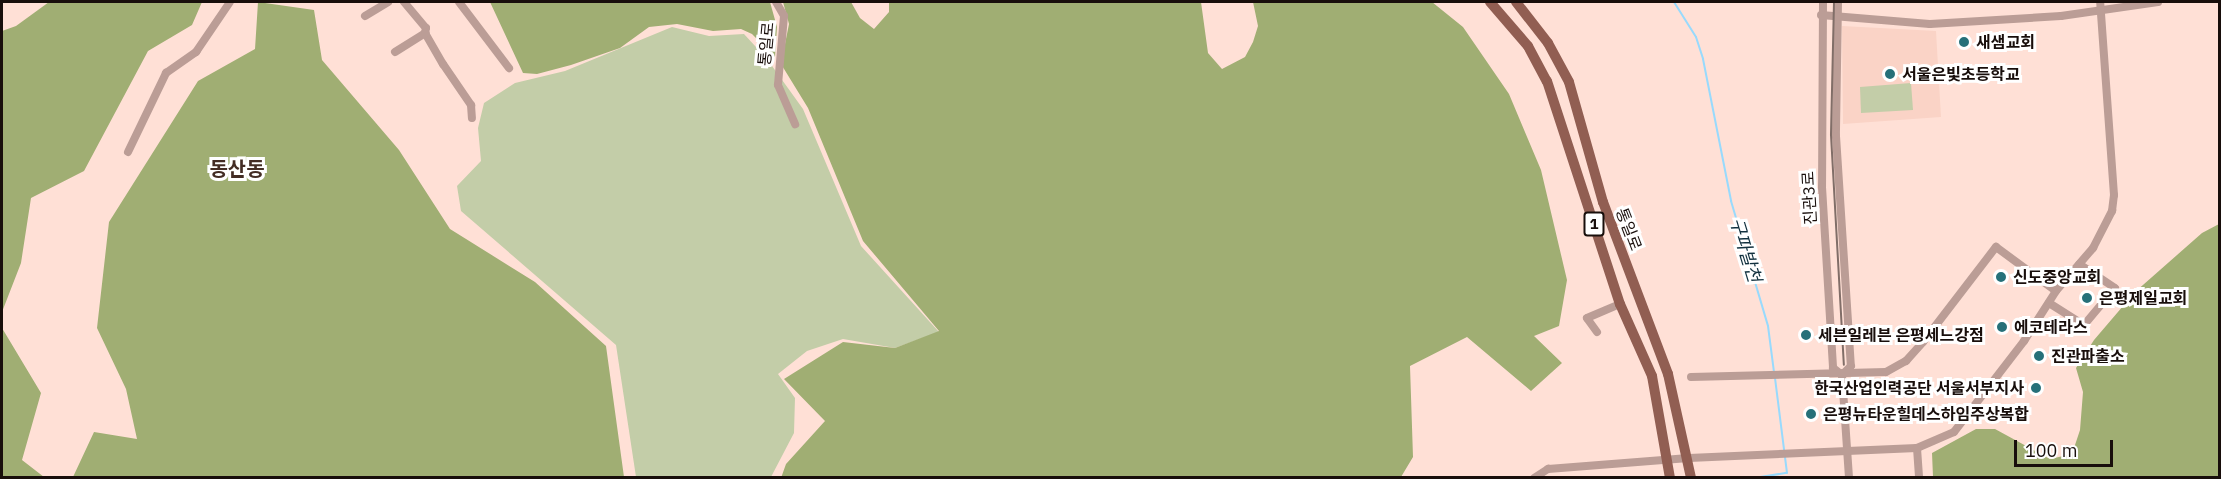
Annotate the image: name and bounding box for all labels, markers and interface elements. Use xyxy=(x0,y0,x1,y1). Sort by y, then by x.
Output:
street label: 통일로 xyxy=(755,21,777,67)
place label: 새샘교회 xyxy=(1976,32,2035,52)
marker: 새샘교회 xyxy=(1957,35,1971,49)
place label: 서울은빛초등학교 xyxy=(1902,64,2020,84)
marker: 서울은빛초등학교 xyxy=(1883,67,1897,81)
district label: 동산동 xyxy=(209,156,265,180)
street label: 진관3로 xyxy=(1798,171,1820,225)
street label: 통일로 xyxy=(1612,205,1646,253)
road number: 1 xyxy=(1584,212,1604,236)
water label: 구파발천 xyxy=(1725,215,1765,285)
place label: 신도중앙교회 xyxy=(2013,267,2101,287)
marker: 신도중앙교회 xyxy=(1994,270,2008,284)
place label: 은평제일교회 xyxy=(2099,288,2187,308)
marker: 은평제일교회 xyxy=(2080,291,2094,305)
place label: 에코테라스 xyxy=(2014,317,2088,337)
marker: 에코테라스 xyxy=(1995,320,2009,334)
place label: 세븐일레븐 은평세느강점 xyxy=(1818,325,1984,345)
marker: 세븐일레븐 은평세느강점 xyxy=(1799,328,1813,342)
place label: 진관파출소 xyxy=(2051,346,2125,366)
marker: 진관파출소 xyxy=(2032,349,2046,363)
place label: 한국산업인력공단 서울서부지사 xyxy=(1814,378,2024,398)
marker: 한국산업인력공단 서울서부지사 xyxy=(2029,381,2043,395)
place label: 은평뉴타운힐데스하임주상복합 xyxy=(1823,404,2029,424)
marker: 은평뉴타운힐데스하임주상복합 xyxy=(1804,407,1818,421)
scale bar xyxy=(2017,428,2116,466)
text: 100 m xyxy=(2025,439,2077,462)

